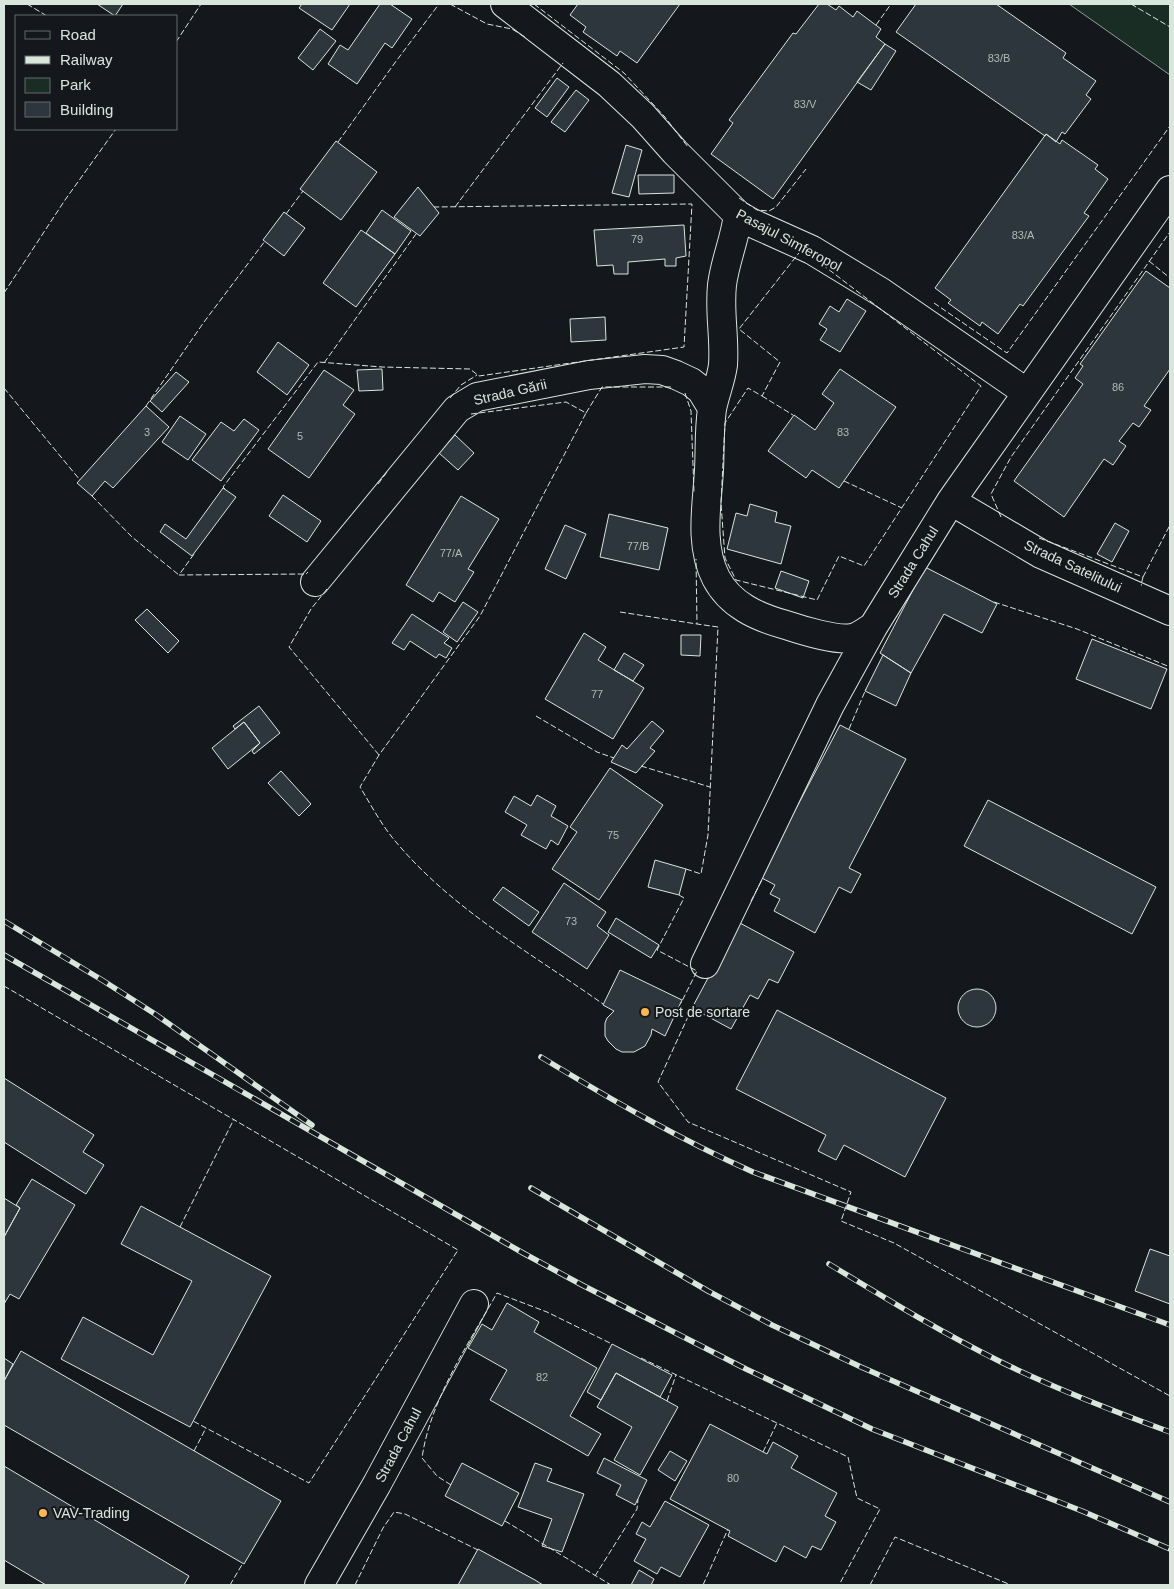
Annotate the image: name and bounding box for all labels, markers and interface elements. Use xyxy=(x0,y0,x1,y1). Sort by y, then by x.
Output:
legend xyxy=(15,15,178,130)
text: Road xyxy=(60,26,96,43)
text: Railway xyxy=(60,51,113,68)
house number: 83/B xyxy=(988,52,1010,64)
text: Park xyxy=(60,76,91,93)
house number: 83/V xyxy=(794,98,817,110)
text: Building xyxy=(60,101,113,118)
street label: Pasajul Simferopol xyxy=(734,206,844,274)
house number: 83/A xyxy=(1012,229,1035,241)
house number: 79 xyxy=(631,233,643,245)
street label: Strada Gării xyxy=(472,376,548,408)
house number: 86 xyxy=(1112,381,1124,393)
house number: 3 xyxy=(144,426,150,438)
house number: 83 xyxy=(837,426,849,438)
house number: 5 xyxy=(297,430,303,442)
street label: Strada Cahul xyxy=(885,523,941,601)
street label: Strada Satelitului xyxy=(1022,536,1124,596)
house number: 77/B xyxy=(627,540,649,552)
house number: 77/A xyxy=(440,547,463,559)
house number: 77 xyxy=(591,688,603,700)
house number: 75 xyxy=(607,829,619,841)
house number: 73 xyxy=(565,915,577,927)
place label: Post de sortare xyxy=(655,1004,750,1020)
marker: Post de sortare xyxy=(639,1006,651,1018)
house number: 82 xyxy=(536,1371,548,1383)
street label: Strada Cahul xyxy=(372,1405,424,1485)
house number: 80 xyxy=(727,1472,739,1484)
place label: VAV-Trading xyxy=(53,1505,130,1521)
marker: VAV-Trading xyxy=(37,1507,49,1519)

